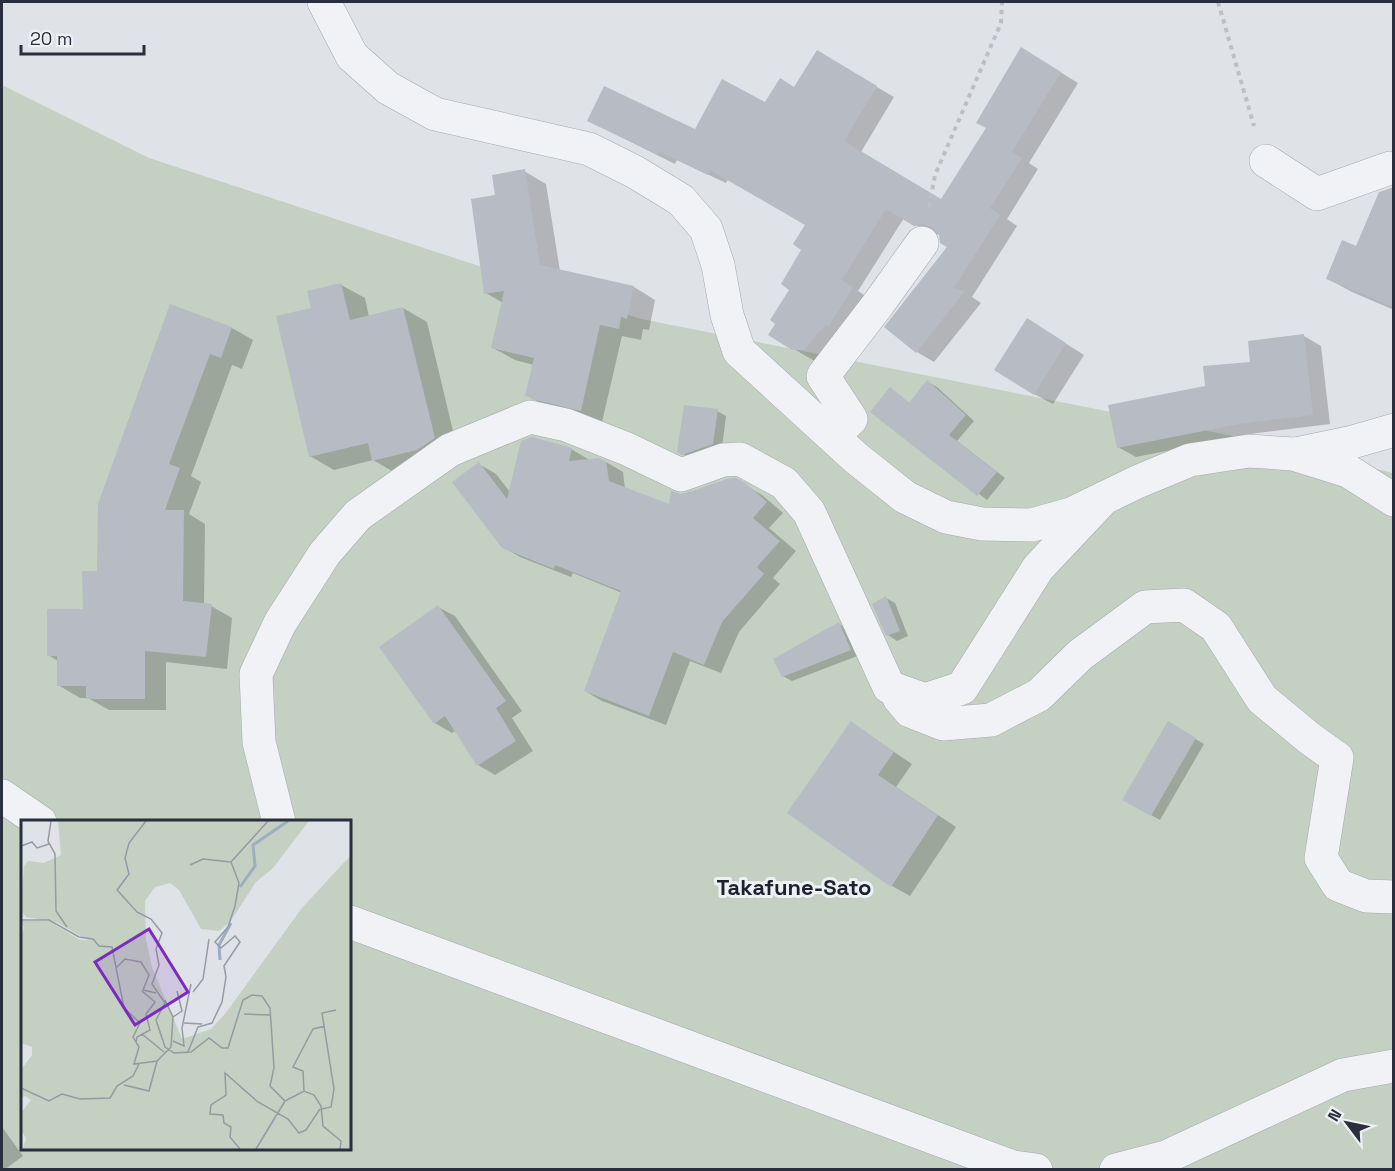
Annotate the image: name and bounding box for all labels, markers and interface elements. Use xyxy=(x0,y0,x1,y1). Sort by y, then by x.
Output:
scale bar xyxy=(21,18,144,56)
text: 20 m xyxy=(30,27,73,50)
inset map xyxy=(21,820,351,1150)
district label: Takafune-Sato xyxy=(716,873,872,901)
north arrow xyxy=(1317,1093,1377,1153)
text: N xyxy=(1323,1105,1346,1125)

